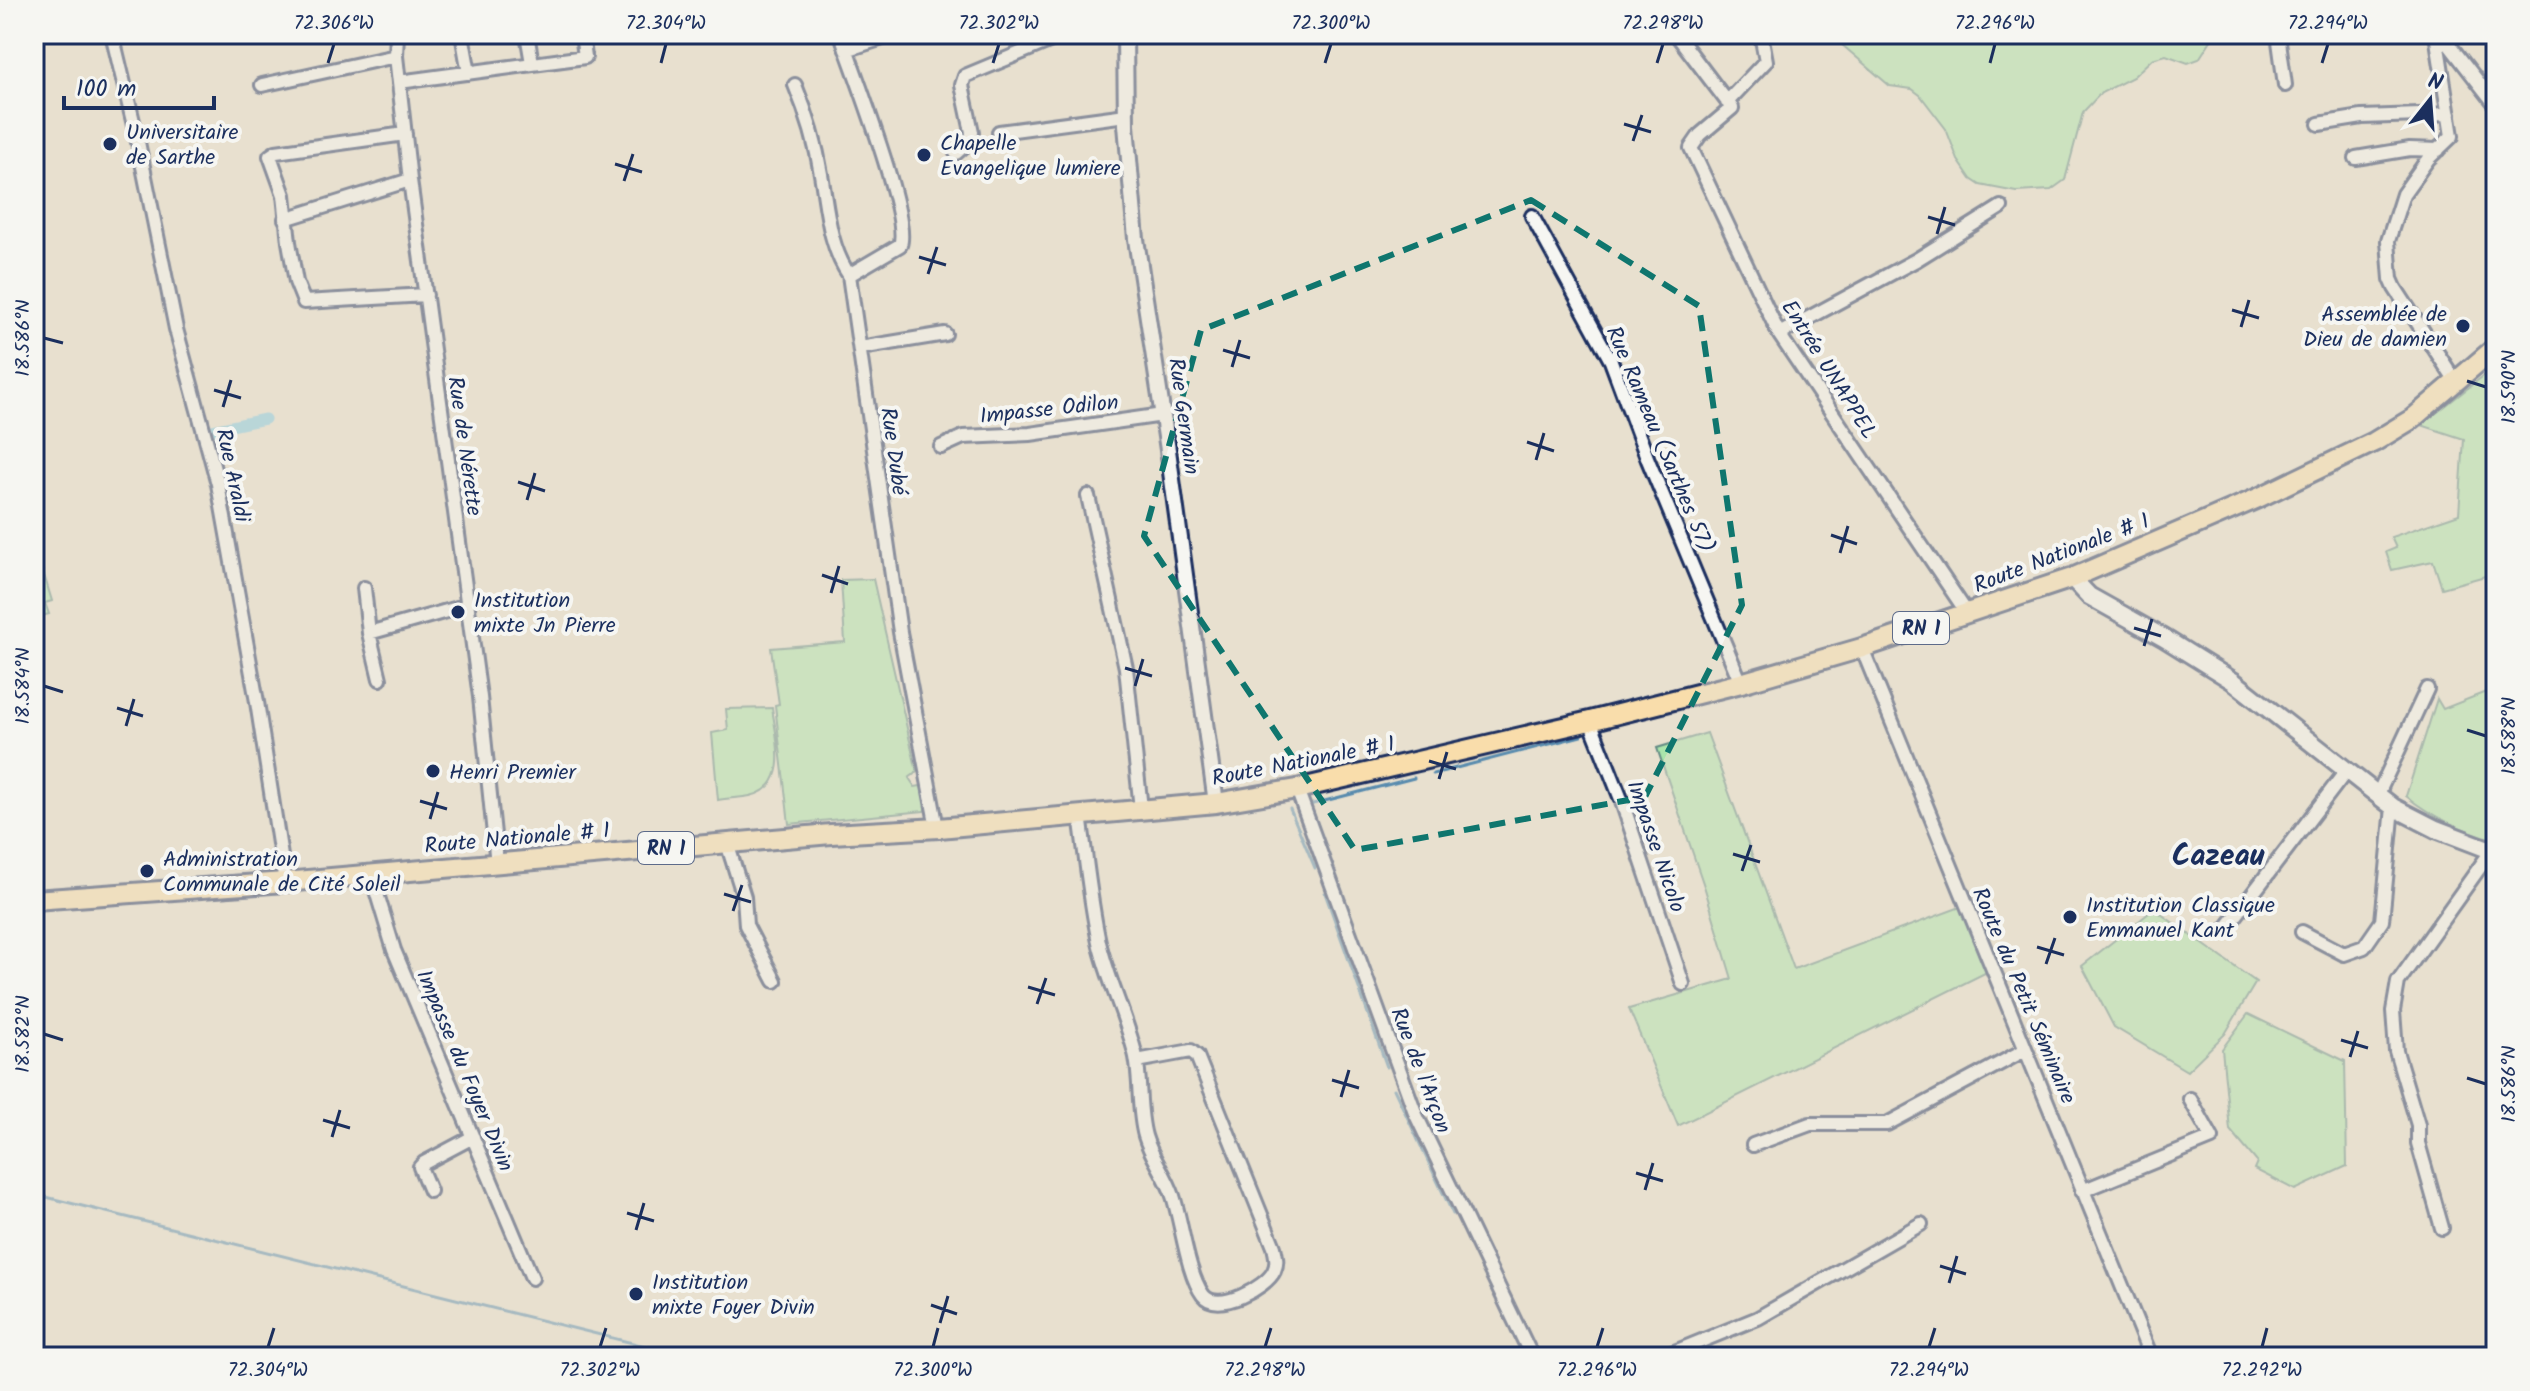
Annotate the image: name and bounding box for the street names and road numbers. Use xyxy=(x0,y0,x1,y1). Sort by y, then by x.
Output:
street label: Entrée UNAPPEL xyxy=(1771,294,1885,447)
street label: Rue Rameau (Sarthes 57) xyxy=(1595,321,1722,559)
street label: Rue Germain xyxy=(1157,356,1208,477)
street label: Rue de Nérette xyxy=(436,374,491,518)
street label: Impasse Odilon xyxy=(978,386,1120,435)
street label: Rue Dubé xyxy=(869,405,916,499)
street label: Rue Araldi xyxy=(205,426,259,526)
street label: Route Nationale # 1 xyxy=(1969,505,2155,604)
road number: RN 1 xyxy=(1893,612,1949,644)
street label: Route Nationale # 1 xyxy=(1209,728,1398,797)
street label: Impasse Nicolo xyxy=(1616,776,1694,918)
street label: Route Nationale # 1 xyxy=(423,814,611,865)
road number: RN 1 xyxy=(638,832,694,864)
street label: Route du Petit Séminaire xyxy=(1961,882,2084,1110)
street label: Impasse du Foyer Divin xyxy=(405,965,522,1177)
street label: Rue de l'Arçon xyxy=(1380,1003,1460,1139)

